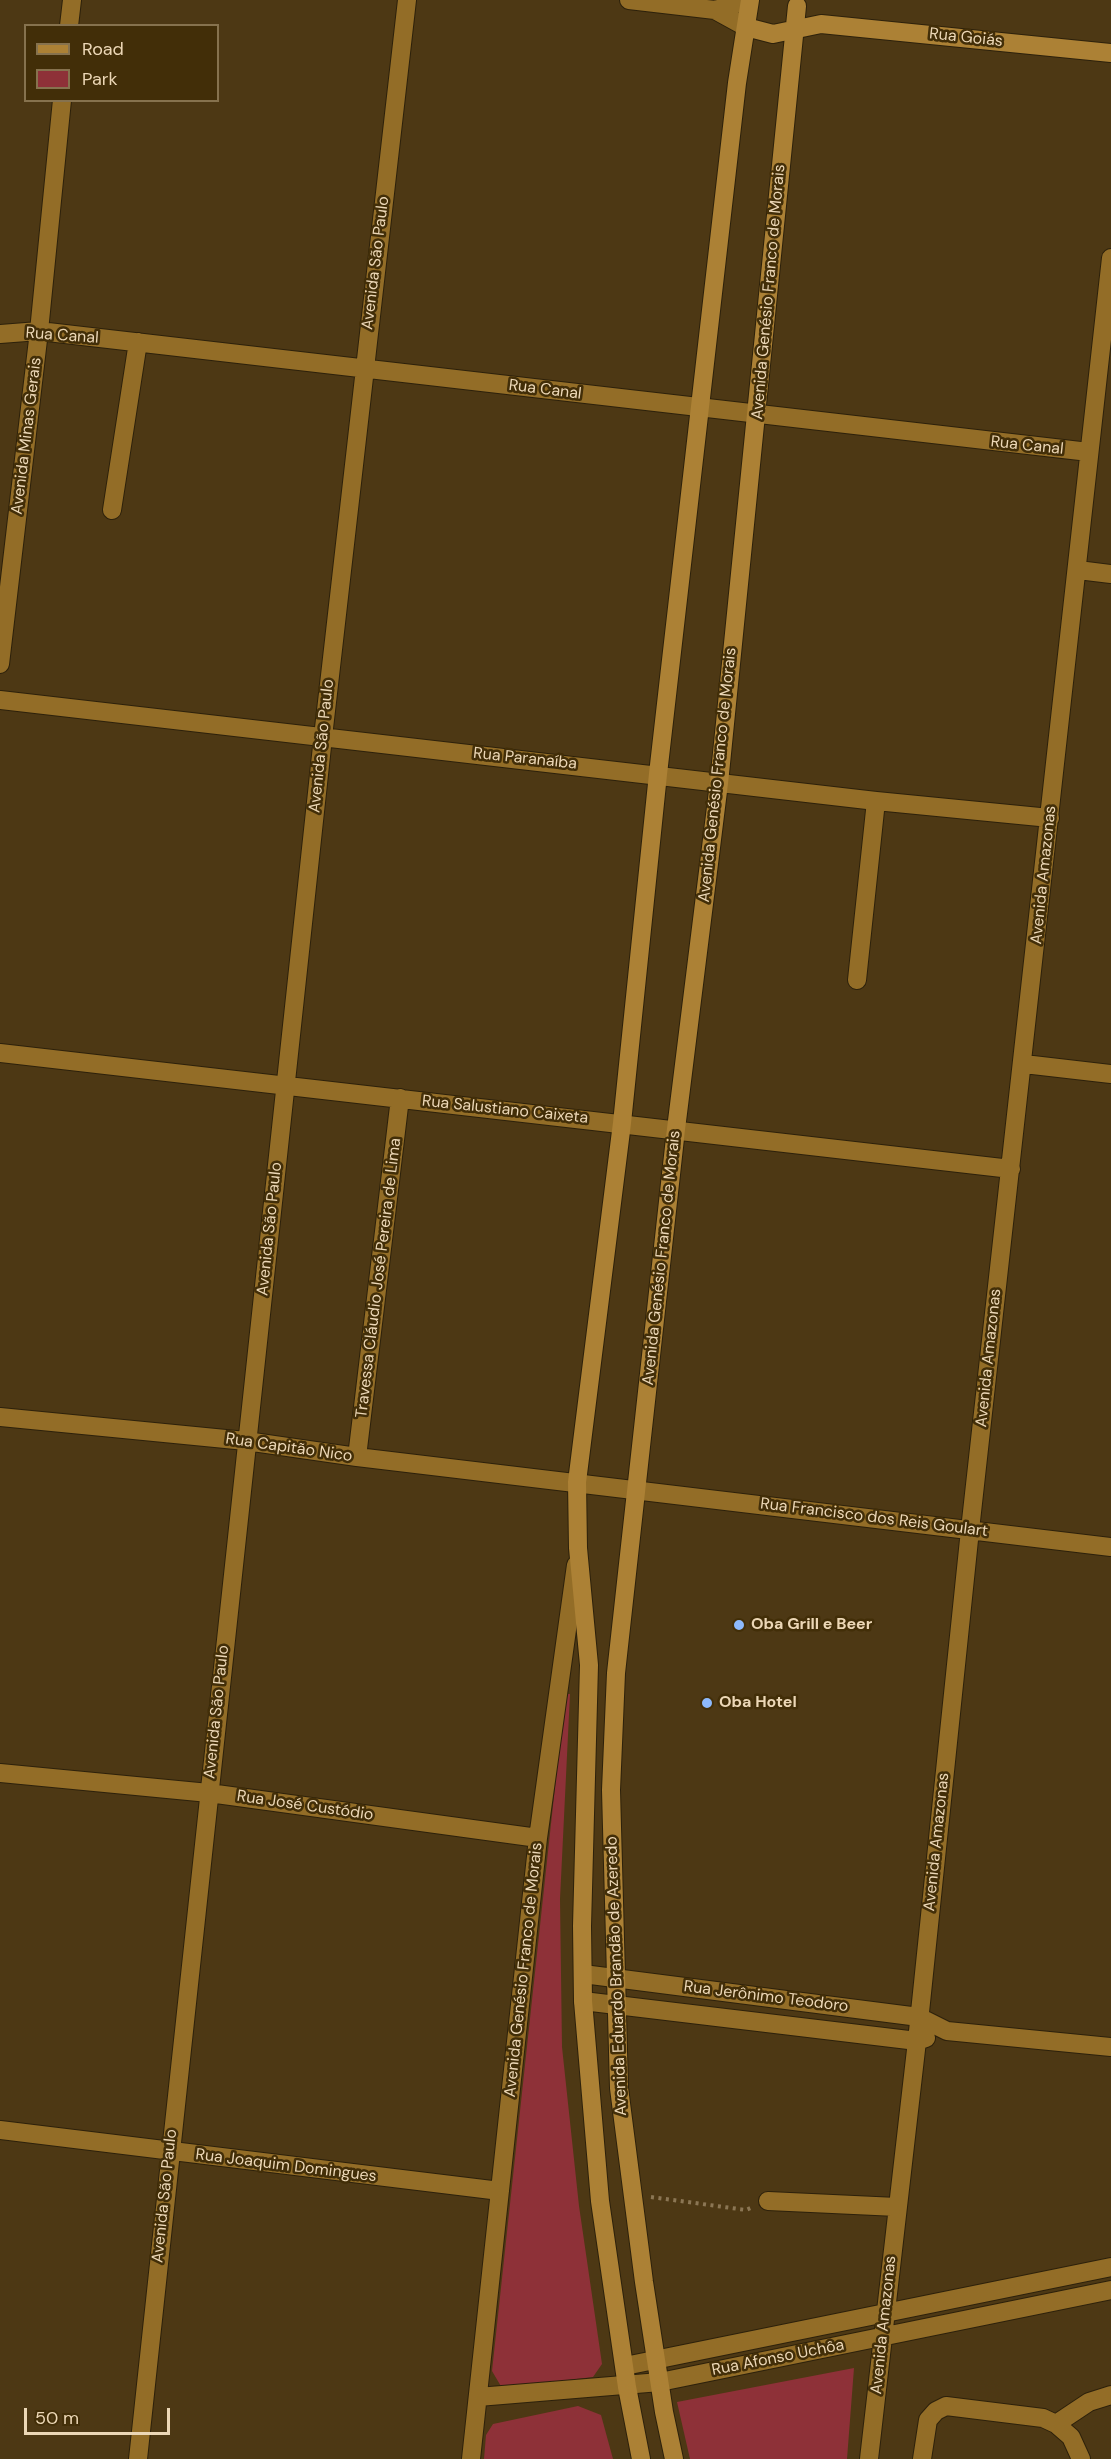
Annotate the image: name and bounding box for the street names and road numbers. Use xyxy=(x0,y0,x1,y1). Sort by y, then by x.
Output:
street label: Rua Goiás xyxy=(928,25,1004,51)
street label: Avenida Genésio Franco de Morais xyxy=(748,164,790,420)
street label: Avenida São Paulo xyxy=(358,195,394,331)
street label: Rua Canal xyxy=(25,324,99,348)
street label: Avenida Minas Gerais xyxy=(8,356,46,516)
street label: Rua Canal xyxy=(507,376,583,404)
street label: Rua Canal xyxy=(990,433,1064,459)
street label: Avenida Genésio Franco de Morais xyxy=(695,647,741,903)
street label: Avenida São Paulo xyxy=(305,678,339,814)
street label: Rua Paranaíba xyxy=(472,744,578,774)
street label: Avenida Amazonas xyxy=(1027,805,1061,945)
street label: Rua Salustiano Caixeta xyxy=(421,1092,589,1128)
street label: Avenida Genésio Franco de Morais xyxy=(639,1130,685,1386)
street label: Travessa Cláudio José Pereira de Lima xyxy=(352,1137,406,1419)
street label: Avenida São Paulo xyxy=(253,1161,287,1297)
street label: Avenida Amazonas xyxy=(972,1288,1006,1428)
street label: Rua Capitão Nico xyxy=(224,1430,354,1466)
street label: Rua Francisco dos Reis Goulart xyxy=(759,1495,989,1541)
street label: Avenida São Paulo xyxy=(200,1644,234,1780)
street label: Avenida Amazonas xyxy=(920,1772,954,1912)
street label: Rua José Custódio xyxy=(235,1787,375,1825)
street label: Avenida Eduardo Brandão de Azeredo xyxy=(603,1836,631,2116)
street label: Avenida Genésio Franco de Morais xyxy=(501,1842,547,2098)
street label: Rua Jerônimo Teodoro xyxy=(683,1977,849,2017)
street label: Avenida São Paulo xyxy=(148,2128,182,2264)
street label: Rua Joaquim Domingues xyxy=(194,2145,378,2187)
street label: Avenida Amazonas xyxy=(867,2255,901,2395)
street label: Rua Afonso Uchôa xyxy=(710,2336,846,2380)

